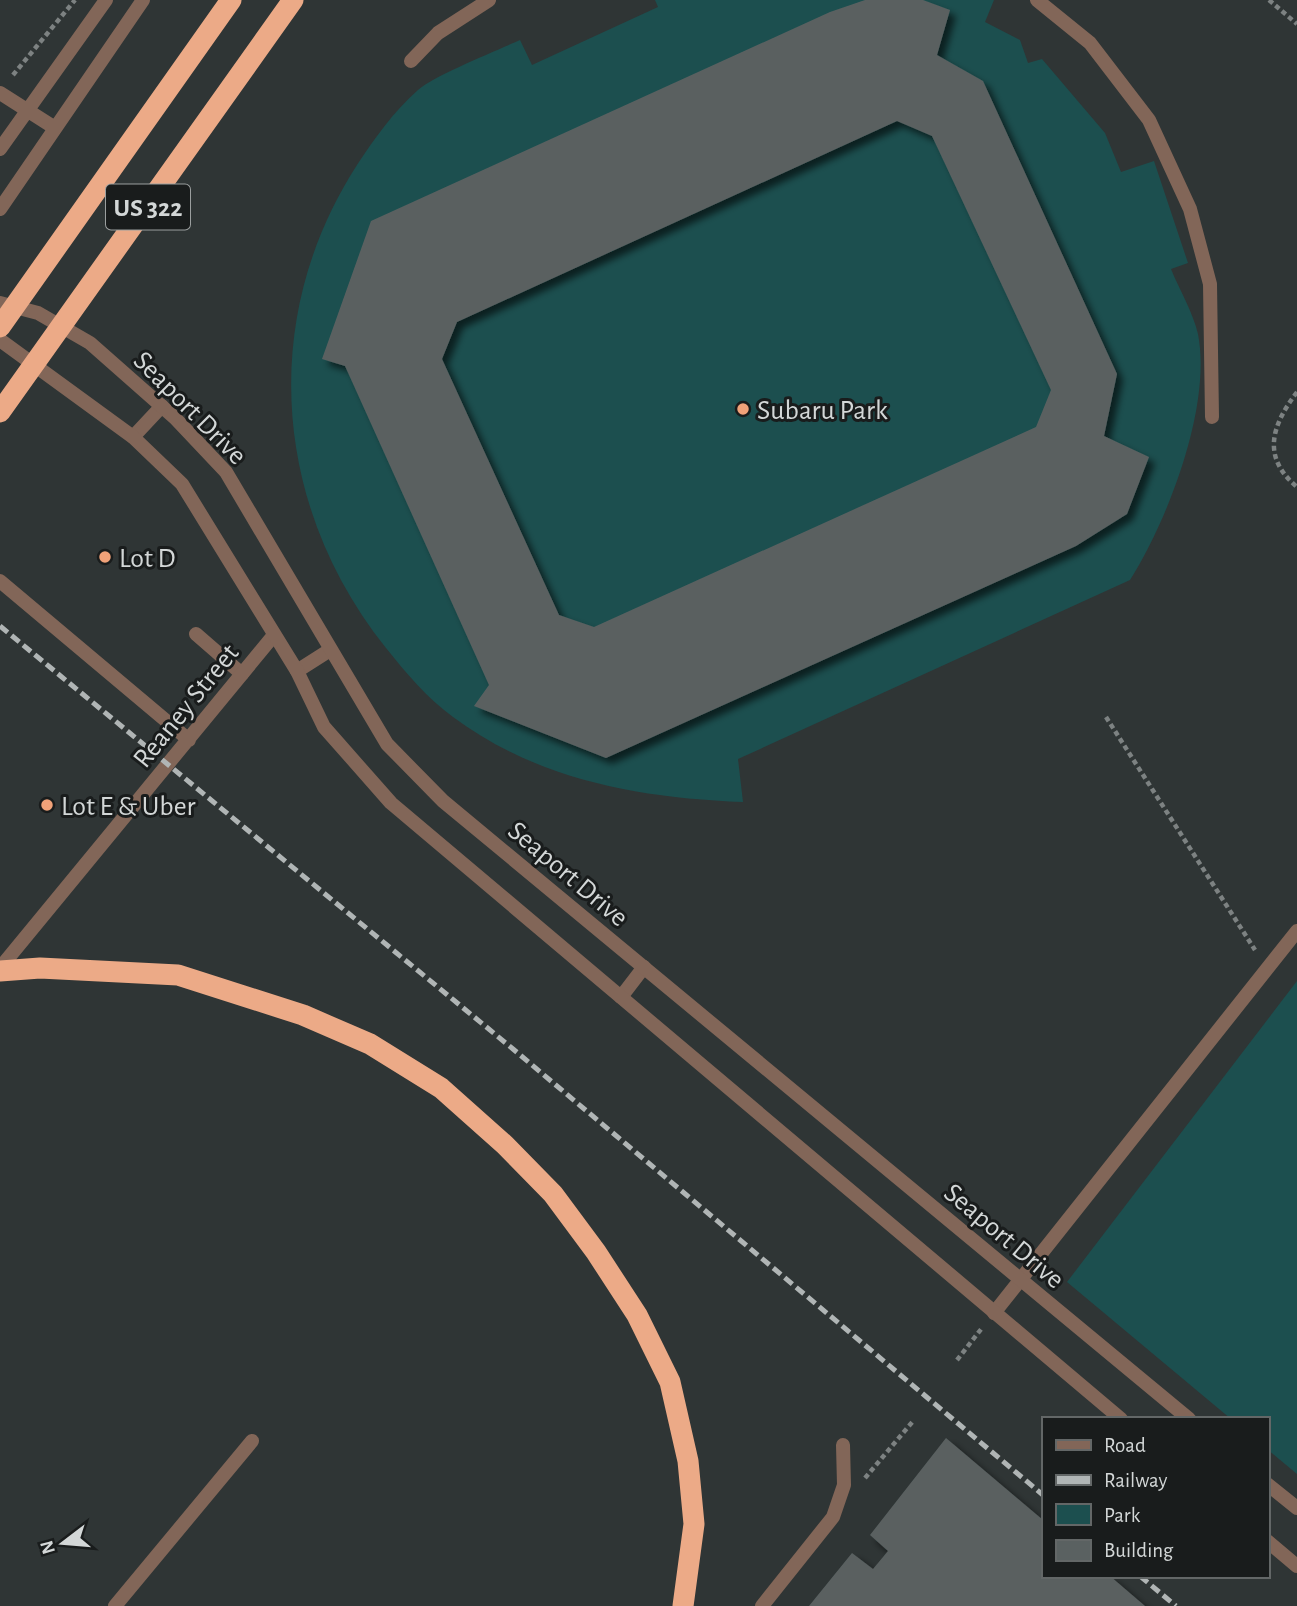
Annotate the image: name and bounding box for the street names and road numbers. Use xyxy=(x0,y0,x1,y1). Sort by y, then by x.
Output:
road number: US 322 xyxy=(106,184,190,230)
street label: Seaport Drive xyxy=(128,347,251,470)
street label: Reaney Street xyxy=(128,639,245,773)
street label: Seaport Drive xyxy=(502,817,633,933)
street label: Seaport Drive xyxy=(938,1179,1069,1295)

